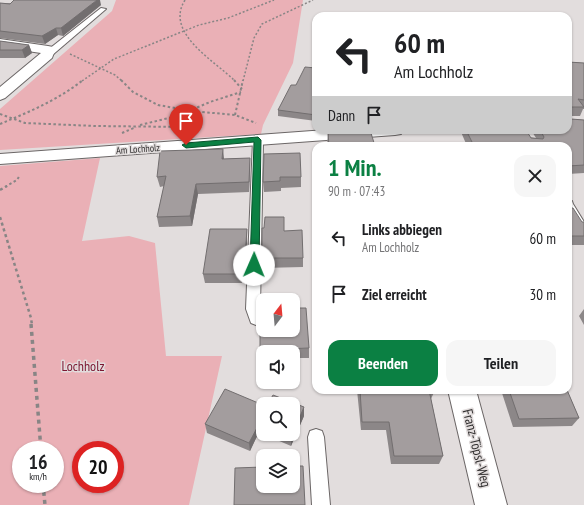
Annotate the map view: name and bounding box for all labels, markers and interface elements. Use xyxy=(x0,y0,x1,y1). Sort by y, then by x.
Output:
text: 60 m xyxy=(394,24,445,61)
icon: left xyxy=(328,28,380,80)
text: Am Lochholz xyxy=(394,60,473,83)
pin xyxy=(169,104,203,145)
icon: arrive xyxy=(363,104,385,126)
text: Dann xyxy=(328,106,355,125)
icon: arrive xyxy=(175,110,197,132)
street label: Am Lochholz xyxy=(116,141,161,157)
text: 1 Min. xyxy=(328,152,382,183)
button: close xyxy=(514,155,556,197)
text: 90 m · 07:43 xyxy=(328,183,385,200)
text: Links abbiegen xyxy=(362,220,442,239)
icon: left xyxy=(328,227,350,249)
text: 60 m xyxy=(530,229,556,248)
text: Am Lochholz xyxy=(362,239,419,256)
position arrow xyxy=(233,244,275,286)
icon: arrive xyxy=(328,283,350,305)
text: Ziel erreicht xyxy=(362,285,427,304)
text: 30 m xyxy=(530,285,556,304)
north arrow xyxy=(256,293,300,337)
map controls xyxy=(256,293,300,493)
button: Beenden xyxy=(328,340,438,386)
button: Teilen xyxy=(446,340,556,386)
button: sound xyxy=(256,345,300,389)
park label: Lochholz xyxy=(62,357,104,375)
button: search xyxy=(256,397,300,441)
street label: Franz-Töpsl-Weg xyxy=(459,407,495,489)
speed limit sign: 20 xyxy=(72,441,124,493)
text: 16 xyxy=(28,449,48,475)
button: layers xyxy=(256,449,300,493)
text: km/h xyxy=(29,470,47,483)

